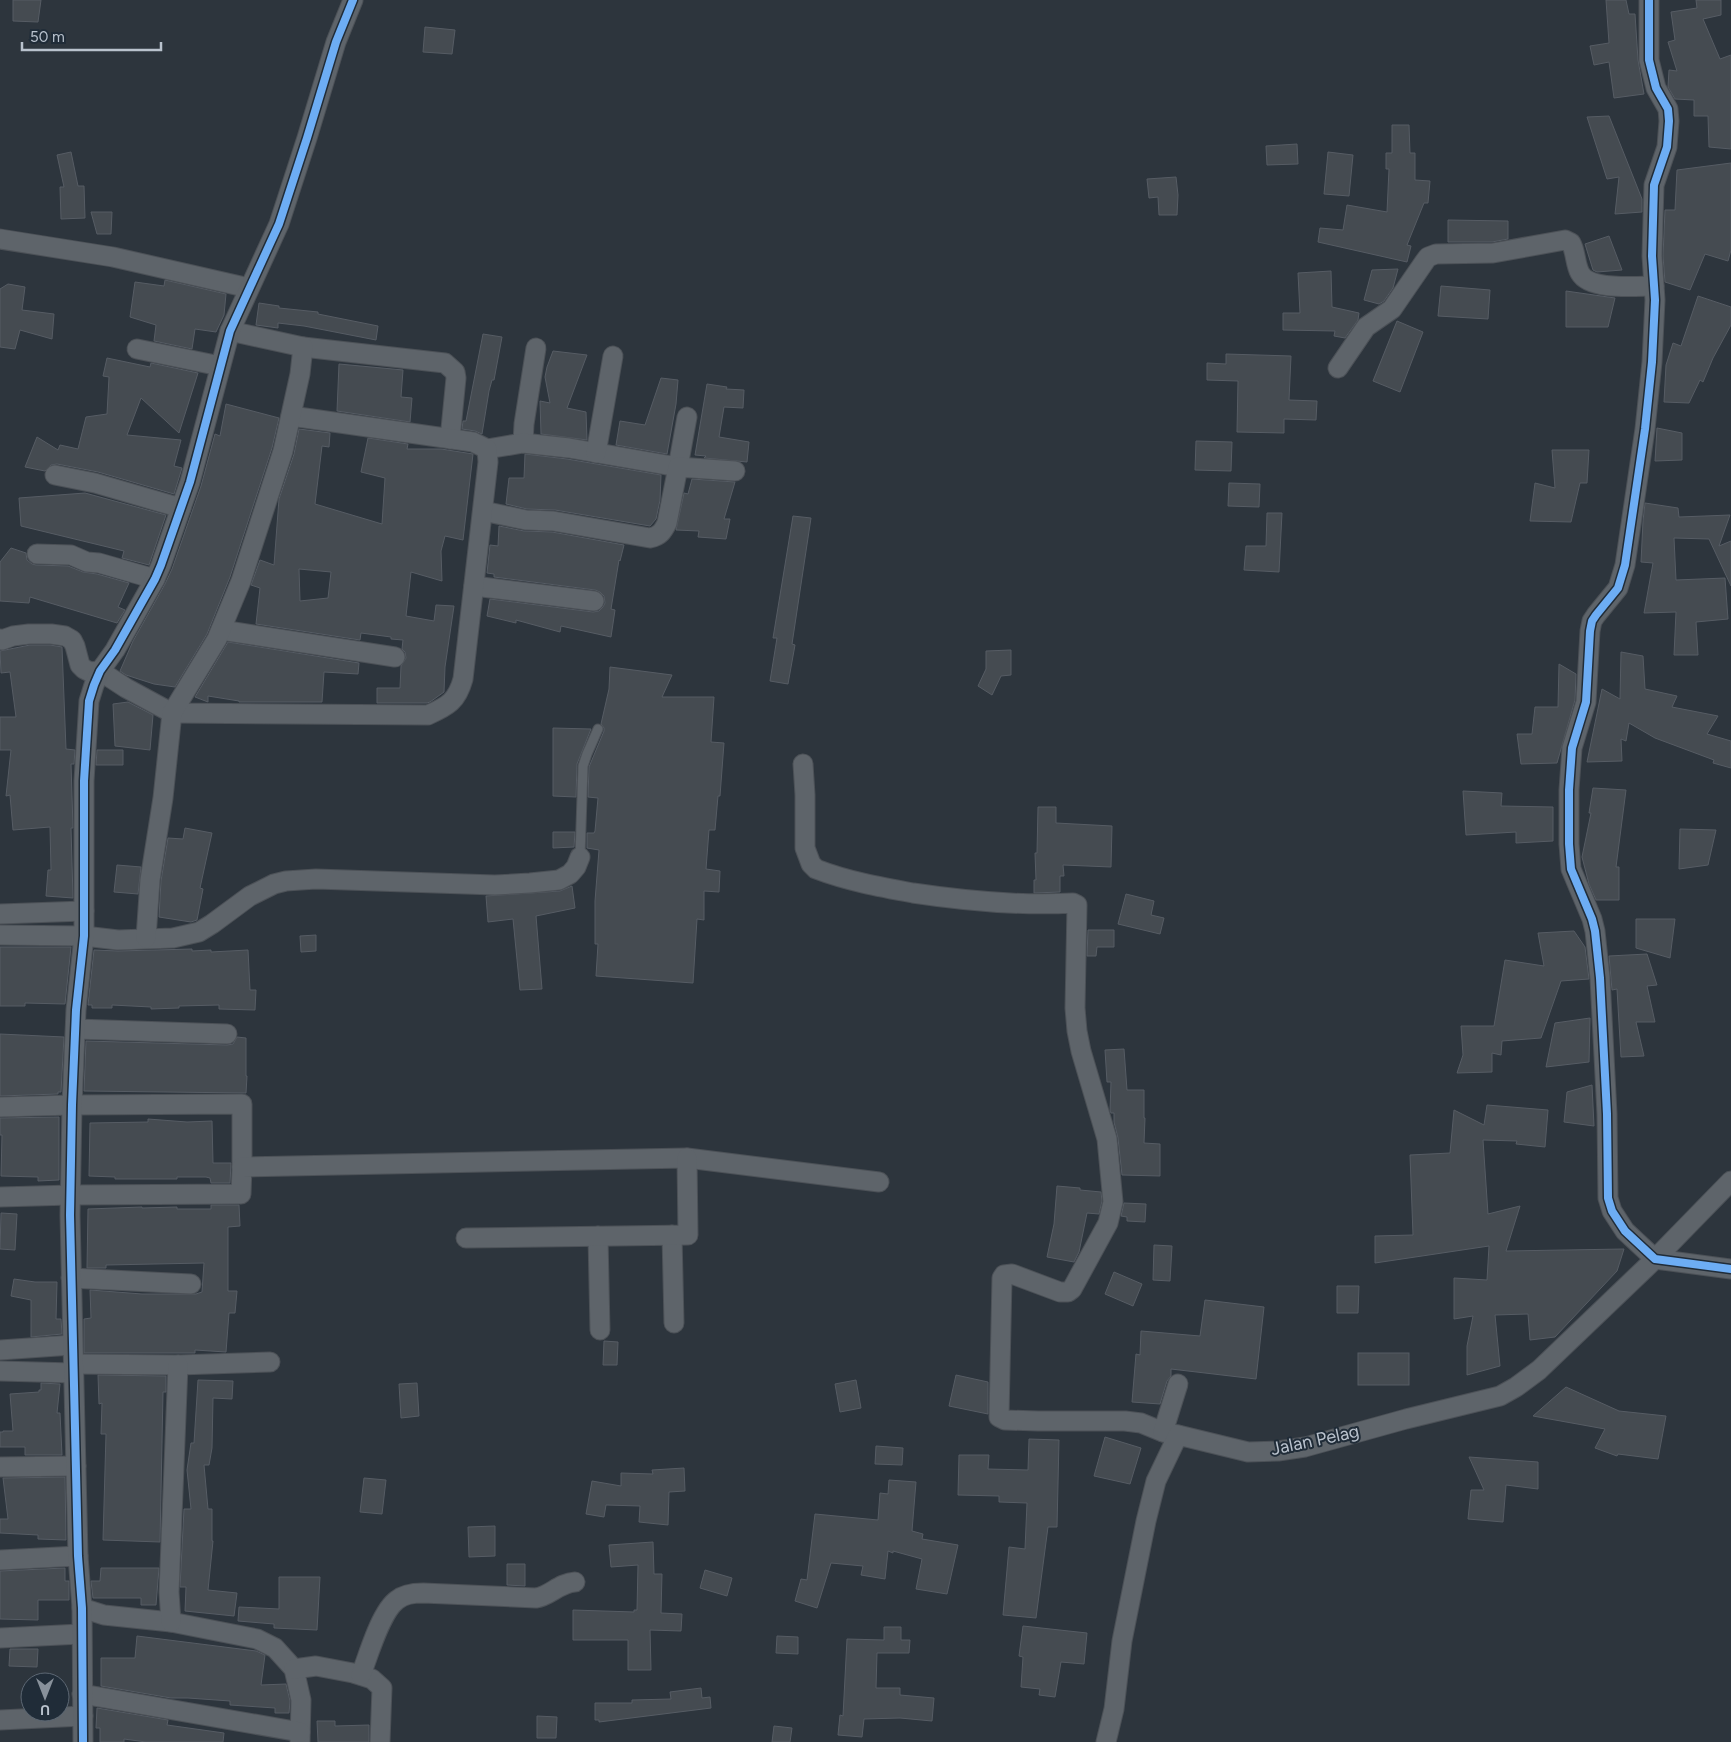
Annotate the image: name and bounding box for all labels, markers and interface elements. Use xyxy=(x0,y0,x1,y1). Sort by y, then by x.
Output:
scale bar xyxy=(22,20,161,52)
text: 50 m xyxy=(30,28,65,46)
street label: Jalan Pelag xyxy=(1269,1420,1361,1460)
north arrow xyxy=(20,1672,70,1722)
text: U xyxy=(40,1701,50,1718)

